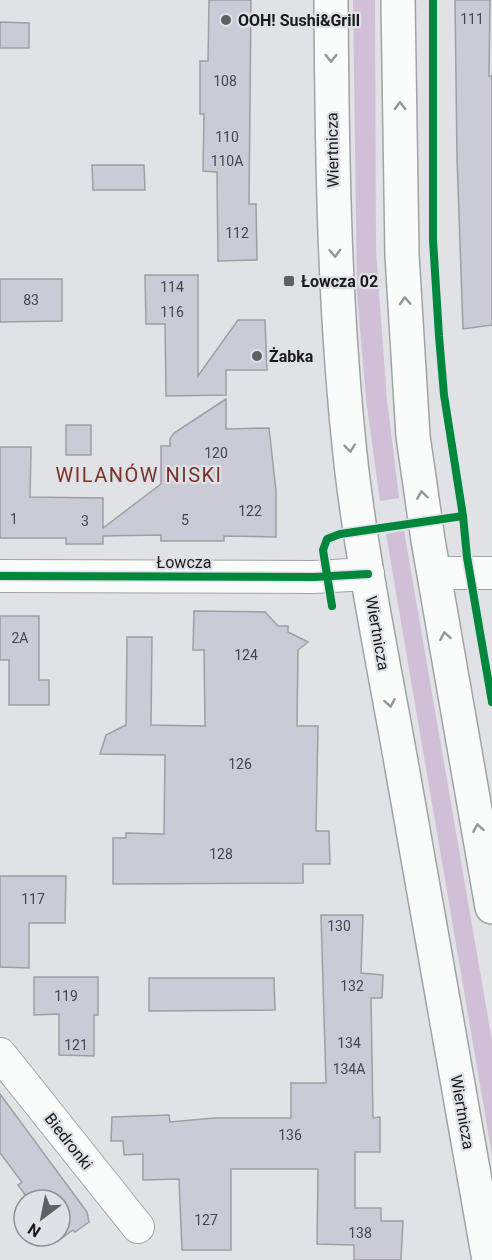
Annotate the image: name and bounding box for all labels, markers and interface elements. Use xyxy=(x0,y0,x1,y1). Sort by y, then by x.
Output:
place label: OOH! Sushi&Grill xyxy=(238,11,360,30)
house number: 111 xyxy=(460,11,484,27)
marker: OOH! Sushi&Grill xyxy=(219,13,233,27)
one-way arrow xyxy=(325,54,337,63)
house number: 108 xyxy=(213,73,237,89)
one-way arrow xyxy=(394,101,406,110)
street label: Wiertnicza xyxy=(322,112,343,188)
house number: 110 xyxy=(215,129,239,145)
house number: 110A xyxy=(211,153,243,169)
house number: 112 xyxy=(225,225,249,241)
one-way arrow xyxy=(328,249,341,258)
place label: Łowcza 02 xyxy=(301,272,378,291)
marker: Łowcza 02 xyxy=(282,274,296,288)
house number: 114 xyxy=(160,279,184,295)
house number: 83 xyxy=(23,292,39,308)
one-way arrow xyxy=(399,296,412,305)
house number: 116 xyxy=(160,304,184,320)
place label: Żabka xyxy=(269,347,314,366)
marker: Żabka xyxy=(250,349,264,363)
one-way arrow xyxy=(343,443,356,452)
house number: 120 xyxy=(204,445,228,461)
district label: WILANÓW NISKI xyxy=(56,463,223,487)
one-way arrow xyxy=(416,490,428,499)
house number: 122 xyxy=(238,503,262,519)
house number: 1 xyxy=(10,511,18,527)
house number: 5 xyxy=(181,512,189,528)
house number: 3 xyxy=(81,513,89,529)
street label: Łowcza xyxy=(157,553,211,572)
street label: Wiertnicza xyxy=(362,594,393,672)
house number: 2A xyxy=(11,630,29,646)
one-way arrow xyxy=(439,632,451,641)
house number: 124 xyxy=(234,647,258,663)
one-way arrow xyxy=(384,698,396,707)
house number: 126 xyxy=(228,756,252,772)
one-way arrow xyxy=(472,824,485,834)
house number: 128 xyxy=(209,846,233,862)
house number: 117 xyxy=(21,891,45,907)
house number: 130 xyxy=(327,918,351,934)
house number: 132 xyxy=(340,978,364,994)
house number: 119 xyxy=(54,988,78,1004)
house number: 134 xyxy=(337,1035,361,1051)
house number: 121 xyxy=(64,1037,88,1053)
house number: 134A xyxy=(333,1061,365,1077)
street label: Wiertnicza xyxy=(447,1073,478,1151)
street label: Biedronki xyxy=(41,1109,97,1173)
house number: 136 xyxy=(278,1127,302,1143)
north arrow xyxy=(12,1188,72,1248)
house number: 127 xyxy=(194,1212,218,1228)
text: N xyxy=(24,1219,44,1241)
house number: 138 xyxy=(348,1225,372,1241)

